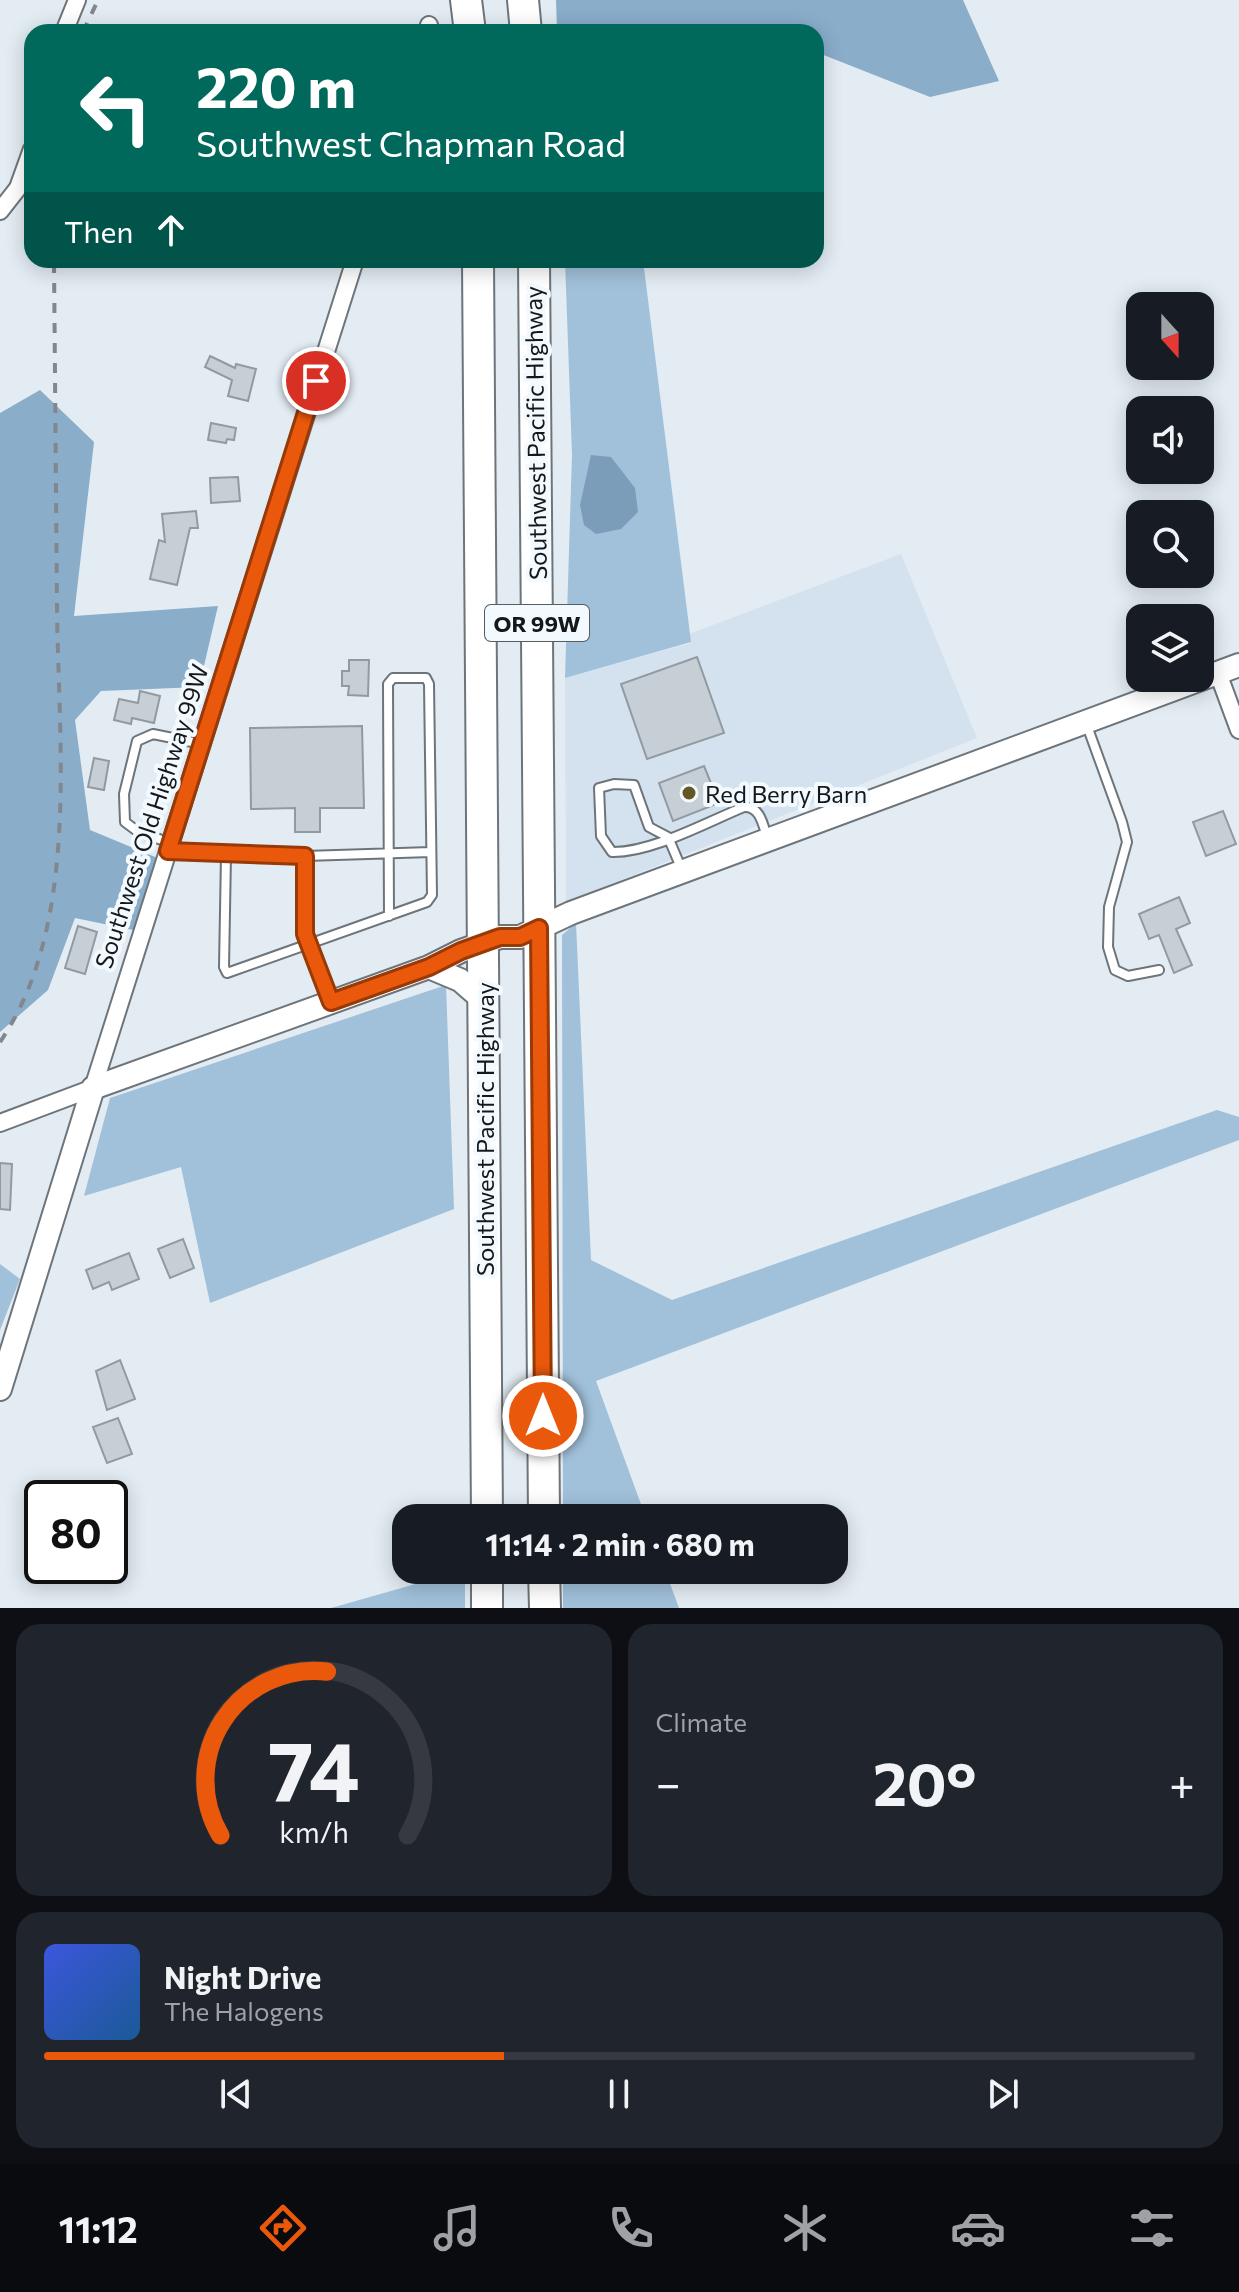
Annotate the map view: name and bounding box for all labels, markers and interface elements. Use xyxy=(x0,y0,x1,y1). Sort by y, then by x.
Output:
text: 220 m xyxy=(196,51,356,120)
icon: left xyxy=(64,56,168,160)
text: Southwest Chapman Road xyxy=(196,120,626,164)
icon: ahead xyxy=(149,208,193,252)
text: Then xyxy=(64,212,133,249)
street label: Southwest Pacific Highway xyxy=(518,286,552,580)
north arrow xyxy=(1126,292,1214,380)
map controls xyxy=(1126,292,1214,692)
pin xyxy=(282,347,350,415)
icon: arrive xyxy=(294,359,338,403)
button: sound xyxy=(1126,396,1214,484)
button: search xyxy=(1126,500,1214,588)
button: layers xyxy=(1126,604,1214,692)
road number: OR 99W xyxy=(485,605,589,641)
street label: Southwest Old Highway 99W xyxy=(88,660,214,972)
place label: Red Berry Barn xyxy=(705,779,867,808)
marker: Red Berry Barn xyxy=(680,784,698,802)
street label: Southwest Pacific Highway xyxy=(470,982,499,1276)
position arrow xyxy=(501,1374,585,1458)
speed limit sign: 80 xyxy=(24,1480,128,1584)
text: 11:14 · 2 min · 680 m xyxy=(485,1525,755,1562)
text: Climate xyxy=(656,1706,747,1737)
text: 74 xyxy=(268,1717,360,1819)
text: 20° xyxy=(873,1745,977,1818)
text: − xyxy=(656,1755,681,1809)
text: + xyxy=(1169,1755,1195,1809)
text: km/h xyxy=(279,1814,349,1849)
text: Night Drive xyxy=(164,1958,321,1995)
text: The Halogens xyxy=(164,1995,324,2026)
icon: previous xyxy=(214,2072,258,2116)
icon: pause xyxy=(597,2072,641,2116)
icon: next xyxy=(981,2072,1025,2116)
icon: directions xyxy=(255,2200,311,2256)
icon: music xyxy=(429,2200,485,2256)
icon: phone xyxy=(603,2200,659,2256)
icon: climate xyxy=(777,2200,833,2256)
icon: car xyxy=(950,2200,1006,2256)
icon: filters xyxy=(1124,2200,1180,2256)
text: 11:12 xyxy=(59,2206,138,2250)

